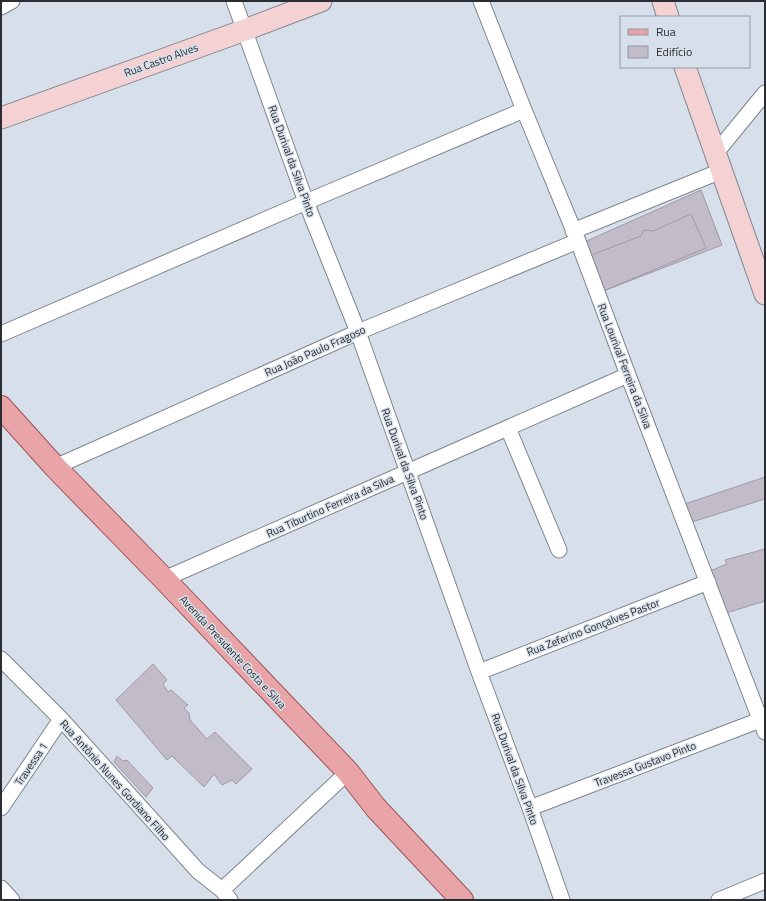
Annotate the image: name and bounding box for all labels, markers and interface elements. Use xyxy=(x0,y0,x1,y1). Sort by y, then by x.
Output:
legend xyxy=(620,16,750,68)
text: Rua xyxy=(656,22,676,41)
street label: Rua Castro Alves xyxy=(122,39,200,81)
text: Edifício xyxy=(656,42,692,61)
street label: Rua Durival da Silva Pinto xyxy=(264,103,320,219)
street label: Rua Lourival Ferreira da Silva xyxy=(594,301,656,431)
street label: Rua João Paulo Fragoso xyxy=(262,321,368,380)
street label: Rua Durival da Silva Pinto xyxy=(377,406,433,522)
street label: Rua Tiburtino Ferreira da Silva xyxy=(264,470,397,541)
street label: Avenida Presidente Costa e Silva xyxy=(176,592,290,713)
street label: Rua Zeferino Gonçalves Pastor xyxy=(524,594,662,660)
street label: Rua Durival da Silva Pinto xyxy=(487,711,543,827)
street label: Rua Antônio Nunes Gordiano Filho xyxy=(56,716,174,844)
street label: Travessa Gustavo Pinto xyxy=(592,737,698,791)
street label: Travessa 1 xyxy=(11,739,51,789)

